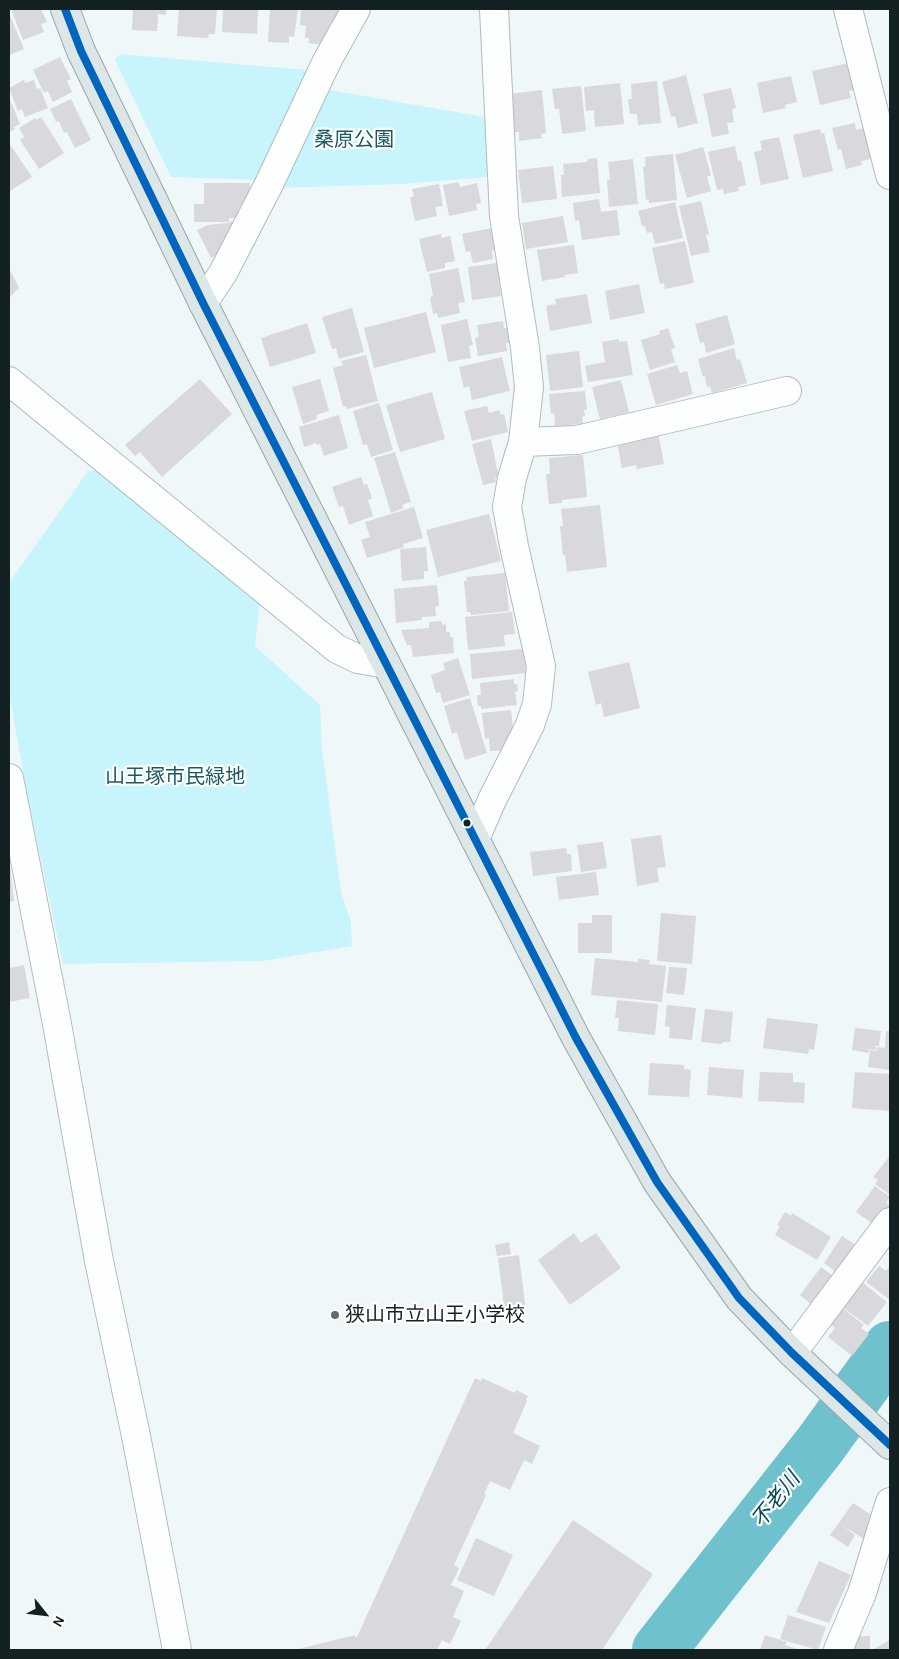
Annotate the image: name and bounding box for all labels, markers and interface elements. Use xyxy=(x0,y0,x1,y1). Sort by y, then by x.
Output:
park label: 桑原公園 xyxy=(314,128,394,152)
park label: 山王塚市民緑地 xyxy=(105,765,245,789)
unlabelled marker xyxy=(462,818,472,828)
place label: 狭山市立山王小学校 xyxy=(345,1303,525,1327)
marker: 狭山市立山王小学校 xyxy=(329,1309,341,1321)
water label: 不老川 xyxy=(747,1467,805,1533)
north arrow xyxy=(20,1589,70,1639)
text: N xyxy=(50,1614,67,1629)

